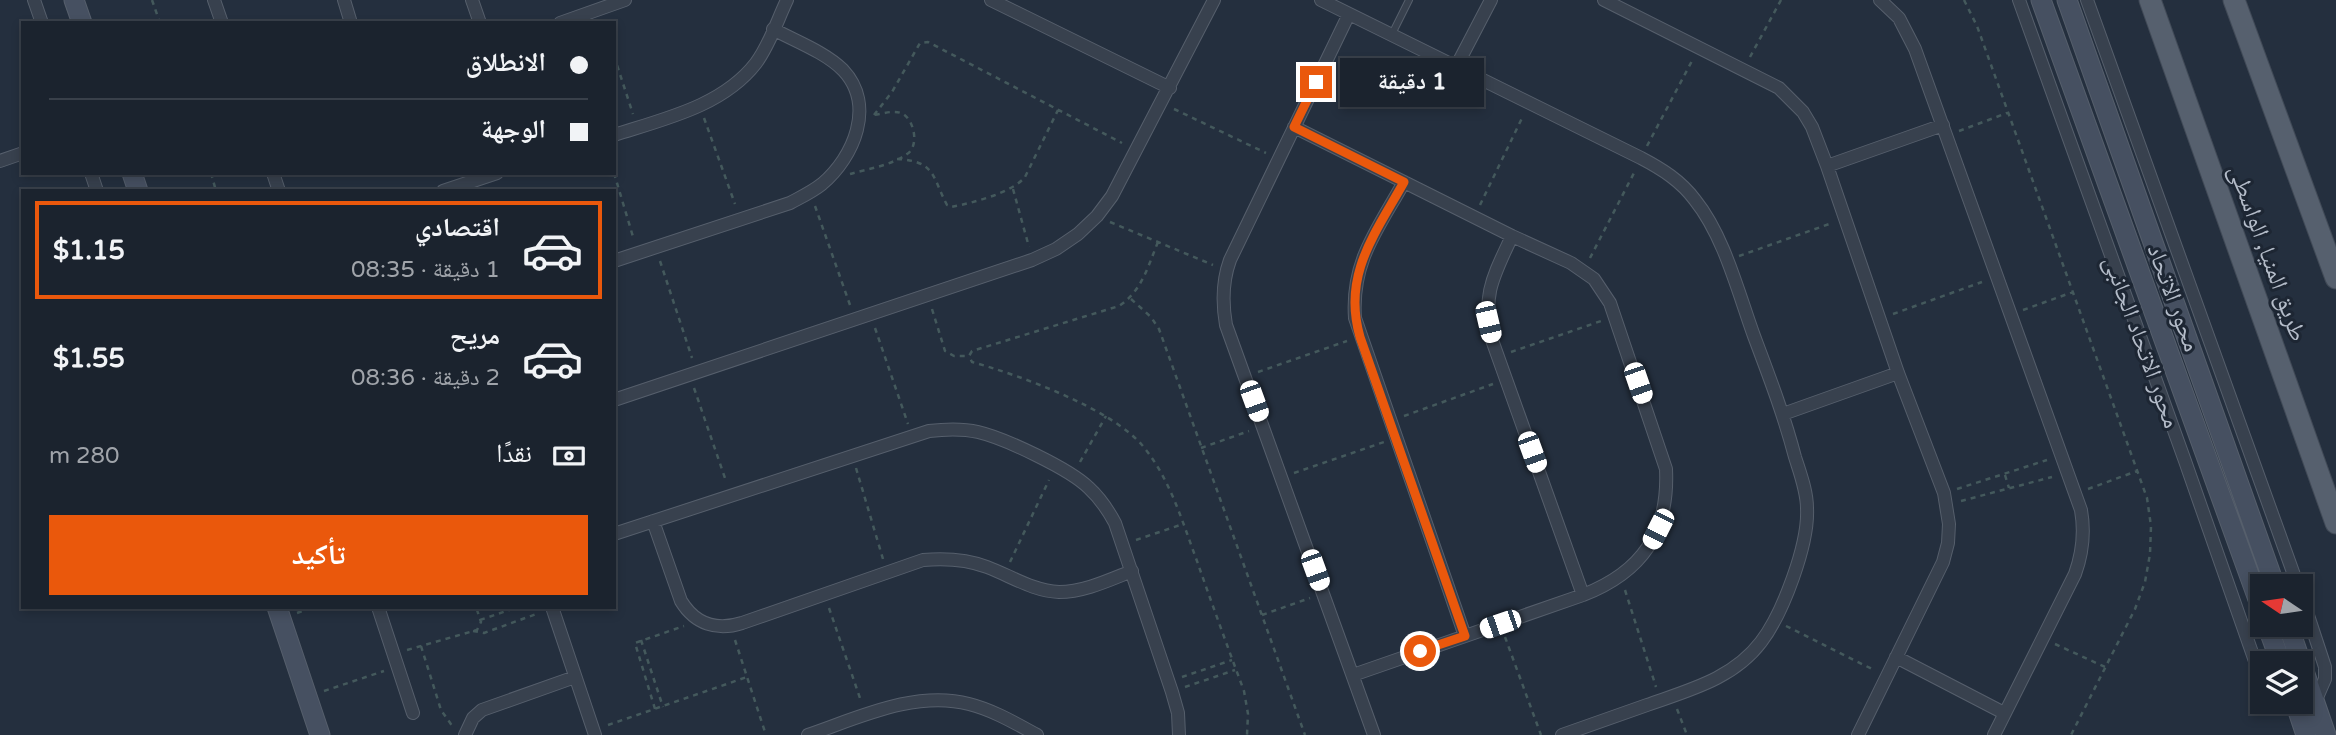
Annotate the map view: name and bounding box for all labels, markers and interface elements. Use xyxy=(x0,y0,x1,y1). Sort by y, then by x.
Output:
text: الانطلاق xyxy=(466,47,546,78)
callout: 1 دقيقة xyxy=(1340,57,1484,106)
route end xyxy=(1300,66,1332,98)
text: 1 دقيقة xyxy=(1378,68,1446,96)
text: الوجهة xyxy=(481,114,546,145)
street label: طريق المنيا, الواسطى xyxy=(2222,161,2313,345)
text: اقتصادي xyxy=(415,212,500,243)
icon: car xyxy=(521,219,584,282)
text: $1.15 xyxy=(53,235,125,266)
street label: محور الاتحاد xyxy=(2141,241,2206,356)
street label: محور الاتحاد الجانبى xyxy=(2097,252,2186,432)
text: 1 دقيقة · 08:35 xyxy=(351,256,500,284)
car xyxy=(1474,299,1503,345)
text: مريح xyxy=(450,320,500,351)
icon: car xyxy=(521,327,584,390)
text: $1.55 xyxy=(53,343,125,374)
car xyxy=(1622,360,1655,406)
text: 2 دقيقة · 08:36 xyxy=(351,364,500,392)
car xyxy=(1237,378,1272,424)
car xyxy=(1515,429,1550,475)
icon: cash xyxy=(550,437,588,475)
text: نقدًا xyxy=(496,438,532,469)
text: 280 m xyxy=(49,442,119,470)
car xyxy=(1640,506,1677,552)
button: تأكيد xyxy=(49,515,588,595)
car xyxy=(1298,547,1333,593)
north arrow xyxy=(2250,574,2314,637)
map controls xyxy=(2250,574,2313,714)
car xyxy=(1477,607,1524,641)
route start xyxy=(1404,635,1436,667)
button: layers xyxy=(2250,651,2313,714)

